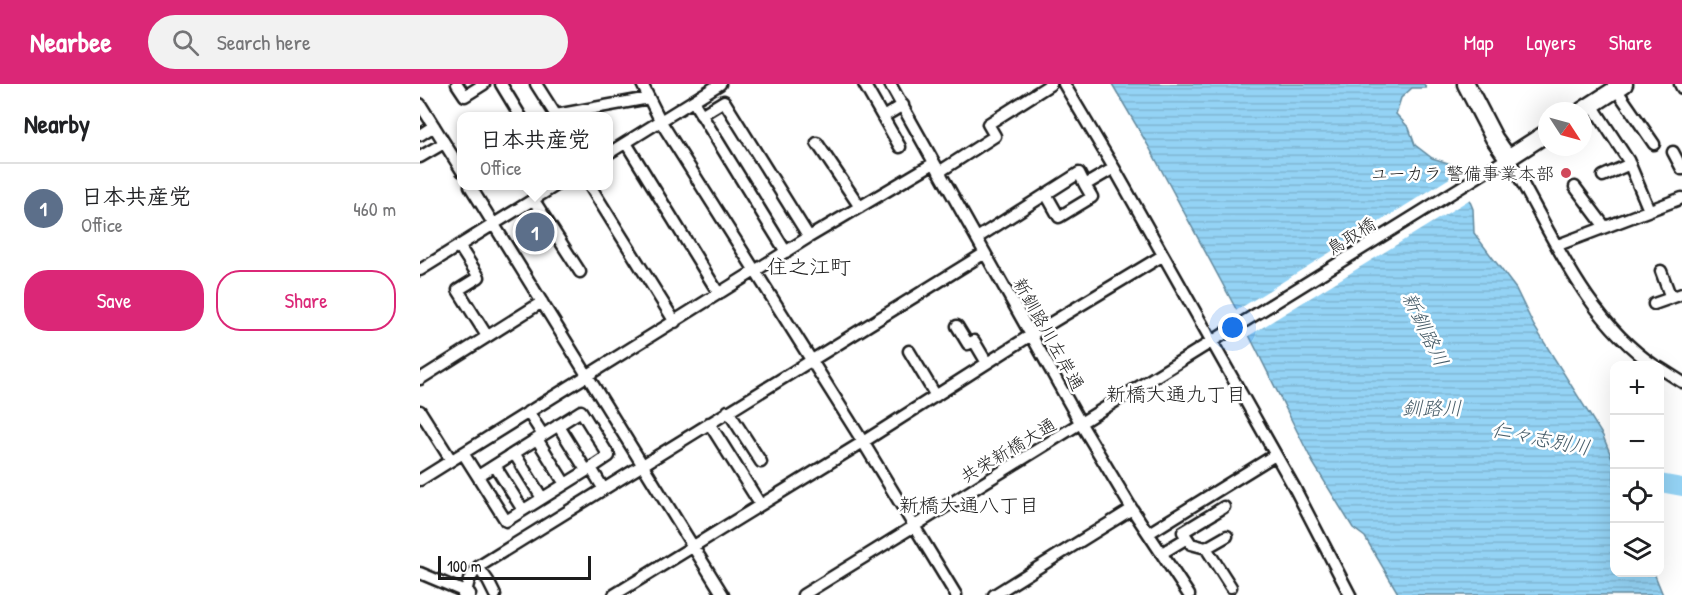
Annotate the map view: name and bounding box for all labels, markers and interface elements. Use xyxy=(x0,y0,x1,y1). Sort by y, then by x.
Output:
search box xyxy=(148,15,568,69)
text: Nearbee xyxy=(30,23,112,61)
icon: search xyxy=(169,26,202,59)
text: Search here xyxy=(217,27,311,57)
text: Map xyxy=(1464,28,1493,57)
text: Layers xyxy=(1526,28,1576,57)
text: Share xyxy=(1609,28,1652,57)
north arrow xyxy=(1538,102,1592,156)
text: Nearby xyxy=(24,106,90,141)
popup xyxy=(457,112,613,190)
text: 日本共産党 xyxy=(480,124,590,154)
text: Office xyxy=(480,154,522,181)
place label: ユーカラ 警備事業本部 xyxy=(1371,161,1554,186)
marker: ユーカラ 警備事業本部 xyxy=(1559,166,1573,180)
text: 日本共産党 xyxy=(81,181,191,211)
text: 1 xyxy=(40,195,47,222)
text: 460 m xyxy=(353,195,396,222)
pin: 1 xyxy=(516,210,554,254)
text: Office xyxy=(81,211,123,238)
street label: 鳥取橋 xyxy=(1321,211,1381,261)
district label: 住之江町 xyxy=(767,252,851,281)
button: Save xyxy=(24,270,204,331)
button: Share xyxy=(216,270,396,331)
street label: 新釧路川左岸通 xyxy=(1008,273,1090,395)
water label: 新釧路川 xyxy=(1396,287,1456,371)
your location xyxy=(1218,313,1247,342)
map controls xyxy=(1610,361,1664,577)
button: + xyxy=(1610,361,1664,415)
district label: 新橋大通九丁目 xyxy=(1106,380,1246,407)
water label: 釧路川 xyxy=(1402,394,1462,421)
street label: 共栄新橋大通 xyxy=(955,411,1061,489)
water label: 仁々志別川 xyxy=(1489,415,1593,461)
button: − xyxy=(1610,415,1664,469)
button: locate xyxy=(1610,469,1664,523)
district label: 新橋大通八丁目 xyxy=(899,491,1039,518)
button: layers xyxy=(1610,523,1664,577)
scale bar xyxy=(438,553,591,580)
text: 100 m xyxy=(447,555,482,577)

